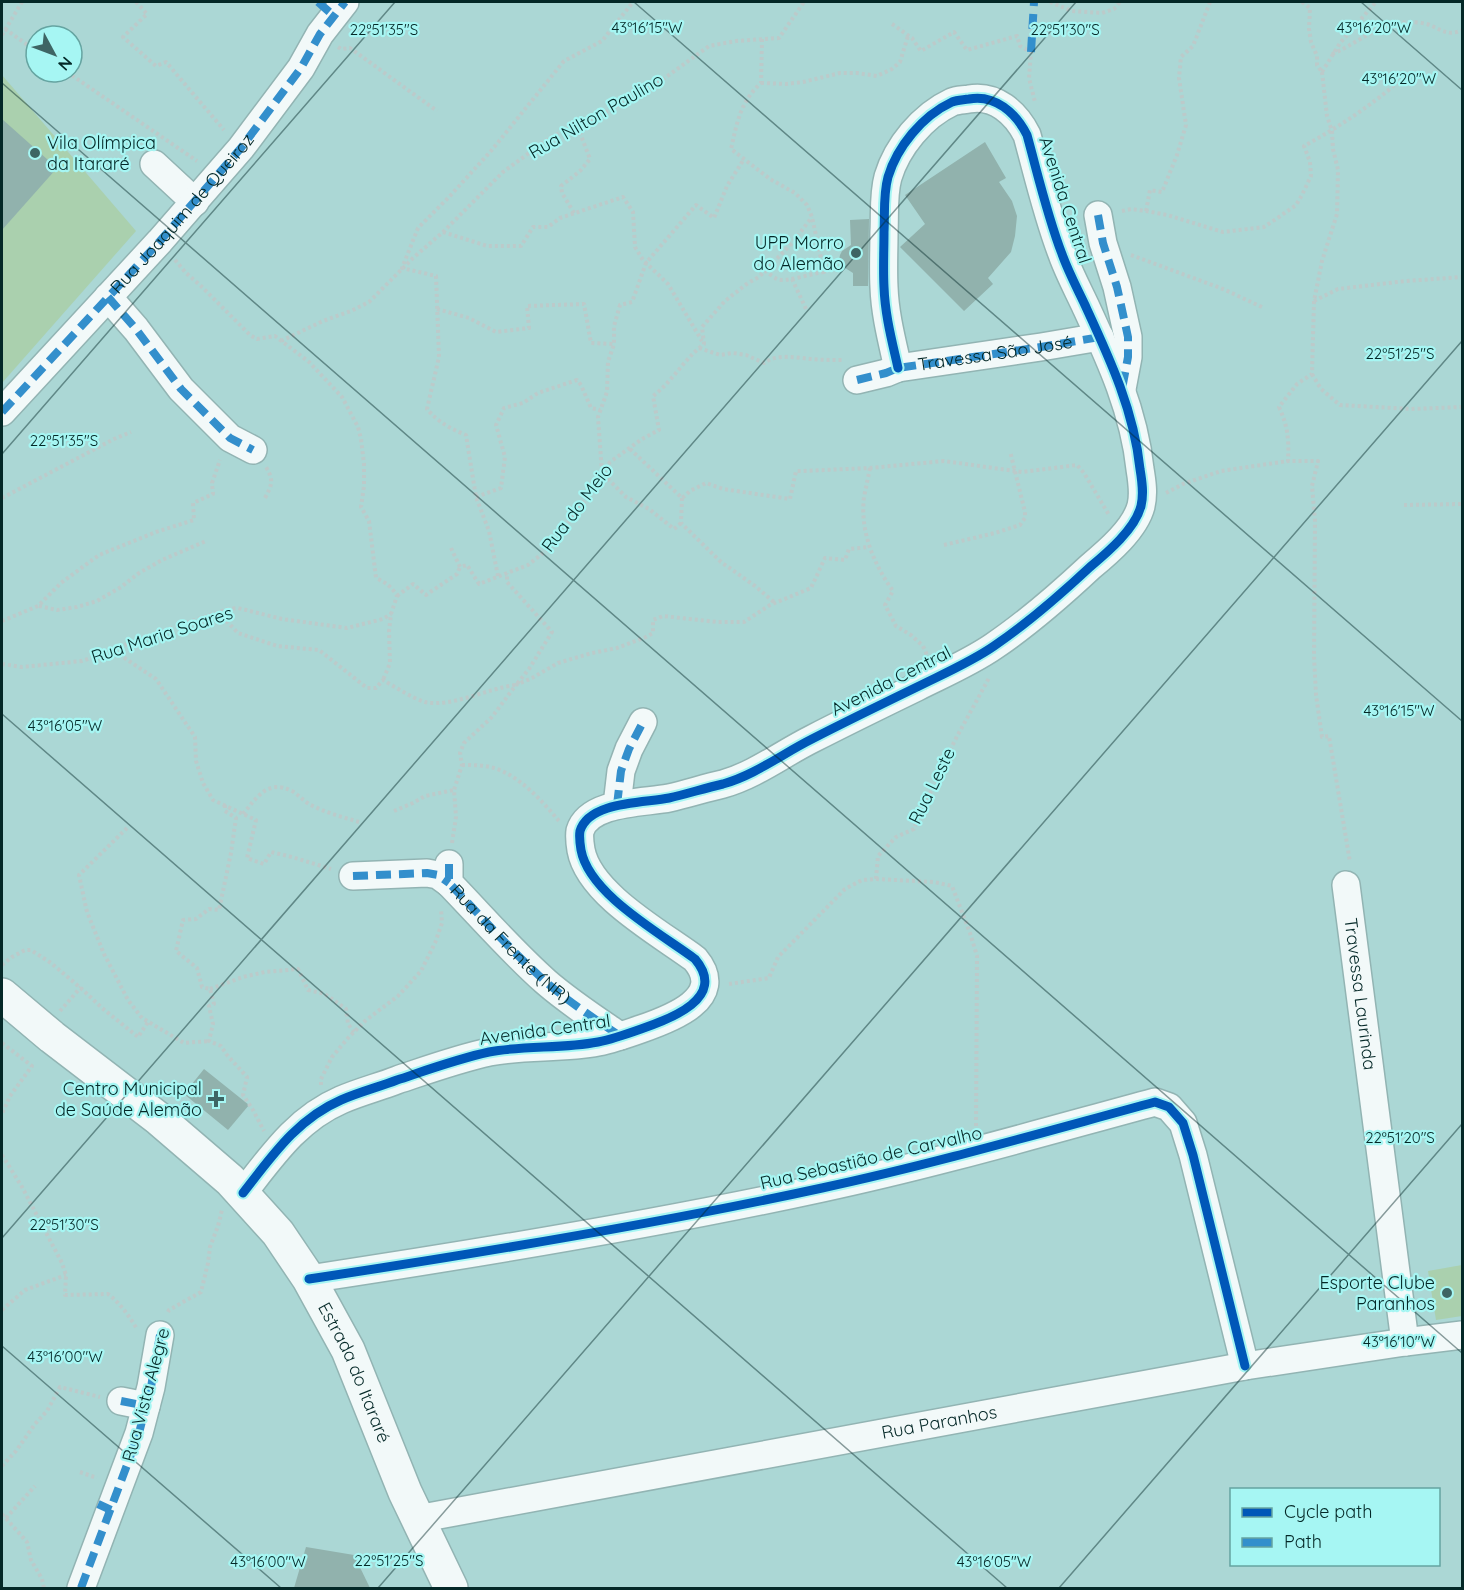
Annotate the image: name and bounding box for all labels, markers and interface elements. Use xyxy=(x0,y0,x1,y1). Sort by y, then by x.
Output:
text: 43°16'15"W xyxy=(611,18,683,37)
text: 43°16'20"W xyxy=(1337,18,1412,37)
text: 22°51'35"S xyxy=(350,20,418,39)
text: 22°51'30"S xyxy=(1030,20,1100,39)
north arrow xyxy=(24,24,84,84)
text: N xyxy=(54,53,77,75)
street label: Rua Nilton Paulino xyxy=(524,68,667,164)
text: 43°16'20"W xyxy=(1362,69,1437,88)
street label: Rua Joaquim de Queiroz xyxy=(105,129,259,298)
place label: Vila Olímpica da Itararé xyxy=(47,131,156,175)
street label: Avenida Central xyxy=(1034,134,1097,266)
marker: Vila Olímpica da Itararé xyxy=(28,146,42,160)
place label: UPP Morro do Alemão xyxy=(753,231,844,275)
marker: UPP Morro do Alemão xyxy=(849,246,863,260)
street label: Travessa São José xyxy=(916,330,1074,376)
text: 22°51'25"S xyxy=(1366,344,1434,363)
text: 22°51'35"S xyxy=(30,431,98,450)
street label: Rua do Meio xyxy=(536,459,617,556)
street label: Rua Maria Soares xyxy=(88,601,235,668)
street label: Avenida Central xyxy=(827,640,955,721)
text: 43°16'15"W xyxy=(1363,701,1435,720)
text: 43°16'05"W xyxy=(28,716,103,735)
street label: Rua Leste xyxy=(903,744,960,828)
street label: Rua da Frente (NR) xyxy=(445,879,576,1009)
street label: Travessa Laurinda xyxy=(1339,917,1382,1072)
street label: Avenida Central xyxy=(478,1009,612,1050)
place label: Centro Municipal de Saúde Alemão xyxy=(55,1077,202,1121)
marker: Centro Municipal de Saúde Alemão xyxy=(207,1090,225,1108)
street label: Rua Sebastião de Carvalho xyxy=(758,1121,984,1194)
text: 22°51'20"S xyxy=(1365,1128,1435,1147)
text: 22°51'30"S xyxy=(29,1215,99,1234)
place label: Esporte Clube Paranhos xyxy=(1319,1271,1435,1315)
marker: Esporte Clube Paranhos xyxy=(1440,1286,1454,1300)
street label: Estrada do Itararé xyxy=(313,1298,396,1446)
street label: Rua Vista Alegre xyxy=(117,1325,174,1464)
text: 43°16'10"W xyxy=(1363,1332,1435,1351)
text: 43°16'00"W xyxy=(27,1347,103,1366)
street label: Rua Paranhos xyxy=(879,1400,999,1444)
legend xyxy=(1230,1488,1440,1566)
text: Cycle path xyxy=(1284,1500,1372,1523)
text: Path xyxy=(1284,1530,1322,1553)
text: 22°51'25"S xyxy=(355,1551,423,1570)
text: 43°16'00"W xyxy=(230,1552,306,1571)
text: 43°16'05"W xyxy=(957,1552,1032,1571)

